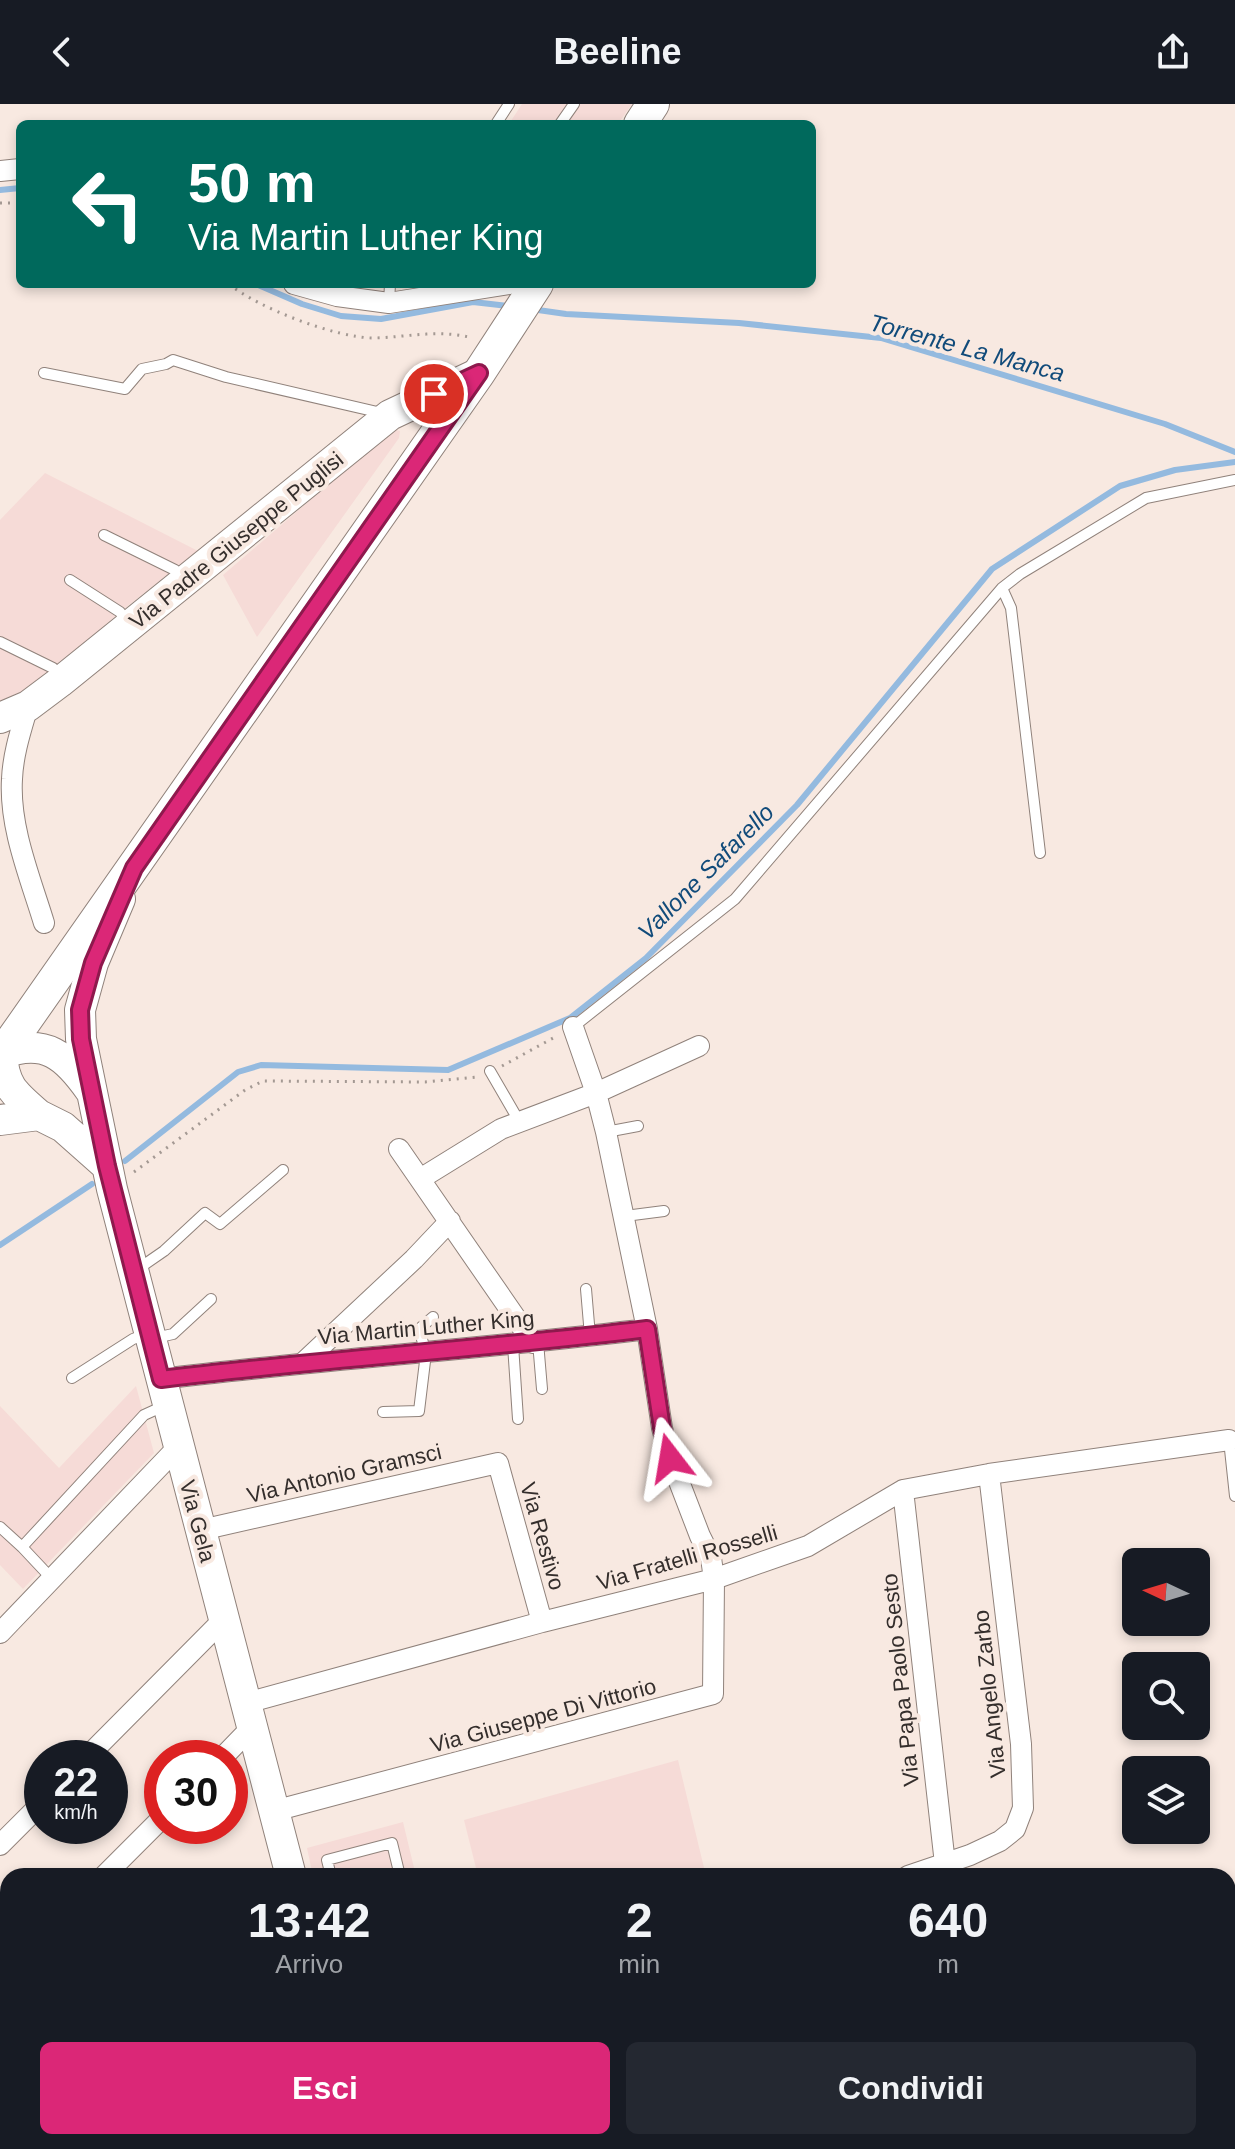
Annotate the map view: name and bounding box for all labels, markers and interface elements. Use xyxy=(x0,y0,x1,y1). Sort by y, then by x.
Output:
icon: back xyxy=(40,30,84,74)
icon: share xyxy=(1151,30,1195,74)
text: Beeline xyxy=(553,31,682,72)
text: 50 m xyxy=(188,151,316,214)
icon: left xyxy=(56,152,160,256)
text: Via Martin Luther King xyxy=(188,217,544,258)
water label: Torrente La Manca xyxy=(867,309,1067,387)
pin xyxy=(400,360,468,428)
icon: arrive xyxy=(412,372,456,416)
street label: Via Padre Giuseppe Puglisi xyxy=(125,447,348,634)
water label: Vallone Safarello xyxy=(632,798,779,945)
street label: Via Martin Luther King xyxy=(317,1306,535,1349)
position arrow xyxy=(628,1416,712,1500)
street label: Via Antonio Gramsci xyxy=(244,1439,444,1508)
street label: Via Gela xyxy=(175,1477,221,1566)
street label: Via Restivo xyxy=(515,1479,570,1593)
street label: Via Fratelli Rosselli xyxy=(594,1520,780,1595)
north arrow xyxy=(1122,1548,1210,1636)
map controls xyxy=(1122,1548,1210,1844)
street label: Via Papa Paolo Sesto xyxy=(877,1572,924,1787)
street label: Via Angelo Zarbo xyxy=(968,1609,1011,1779)
button: search xyxy=(1122,1652,1210,1740)
street label: Via Giuseppe Di Vittorio xyxy=(427,1673,659,1758)
speed limit sign: 30 xyxy=(144,1740,248,1844)
button: layers xyxy=(1122,1756,1210,1844)
text: 22 xyxy=(54,1760,98,1804)
text: km/h xyxy=(54,1801,98,1823)
text: 13:42 xyxy=(248,1894,371,1947)
text: 2 xyxy=(626,1894,653,1947)
text: 640 xyxy=(908,1894,988,1947)
text: Arrivo xyxy=(275,1949,343,1979)
text: min xyxy=(618,1949,660,1979)
text: m xyxy=(937,1949,959,1979)
button: Esci xyxy=(40,2042,610,2134)
button: Condividi xyxy=(626,2042,1196,2134)

